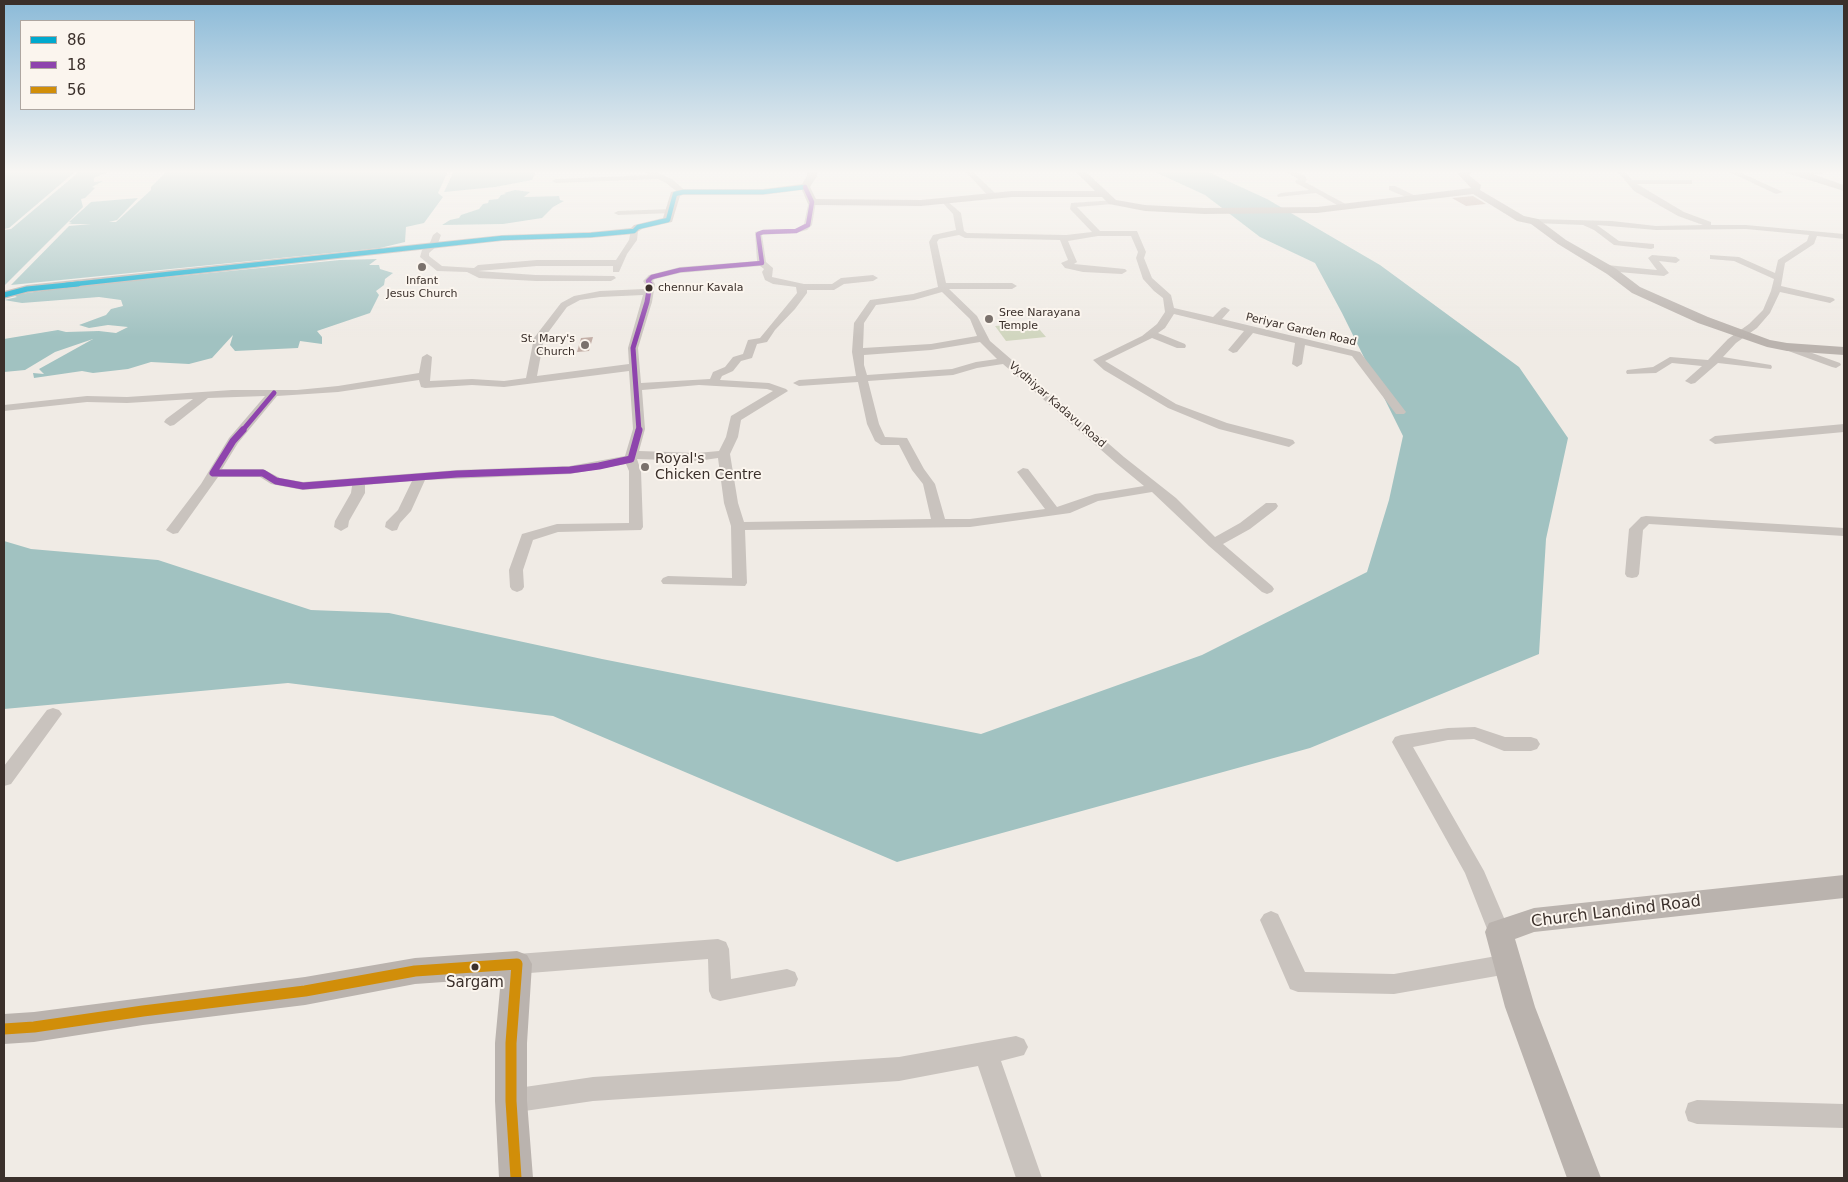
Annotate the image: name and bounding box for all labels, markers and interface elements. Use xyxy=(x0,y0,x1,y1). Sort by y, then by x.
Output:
legend xyxy=(20,20,195,110)
text: 86 xyxy=(67,31,86,49)
text: 18 xyxy=(67,56,86,74)
text: 56 xyxy=(67,81,86,99)
marker: Infant Jesus Church xyxy=(416,261,428,273)
place label: Infant Jesus Church xyxy=(387,274,457,300)
place label: chennur Kavala xyxy=(658,281,744,295)
marker: chennur Kavala xyxy=(644,283,654,293)
place label: Sree Narayana Temple xyxy=(999,306,1080,332)
street label: Periyar Garden Road xyxy=(1244,311,1358,349)
marker: Sree Narayana Temple xyxy=(983,313,995,325)
place label: St. Mary's Church xyxy=(521,332,575,358)
marker: St. Mary's Church xyxy=(579,339,591,351)
street label: Vydhiyar Kadavu Road xyxy=(1006,359,1108,451)
place label: Royal's Chicken Centre xyxy=(655,451,762,484)
marker: Royal's Chicken Centre xyxy=(639,461,651,473)
street label: Church Landind Road xyxy=(1530,892,1702,932)
marker: Sargam xyxy=(470,962,480,972)
place label: Sargam xyxy=(446,974,504,992)

